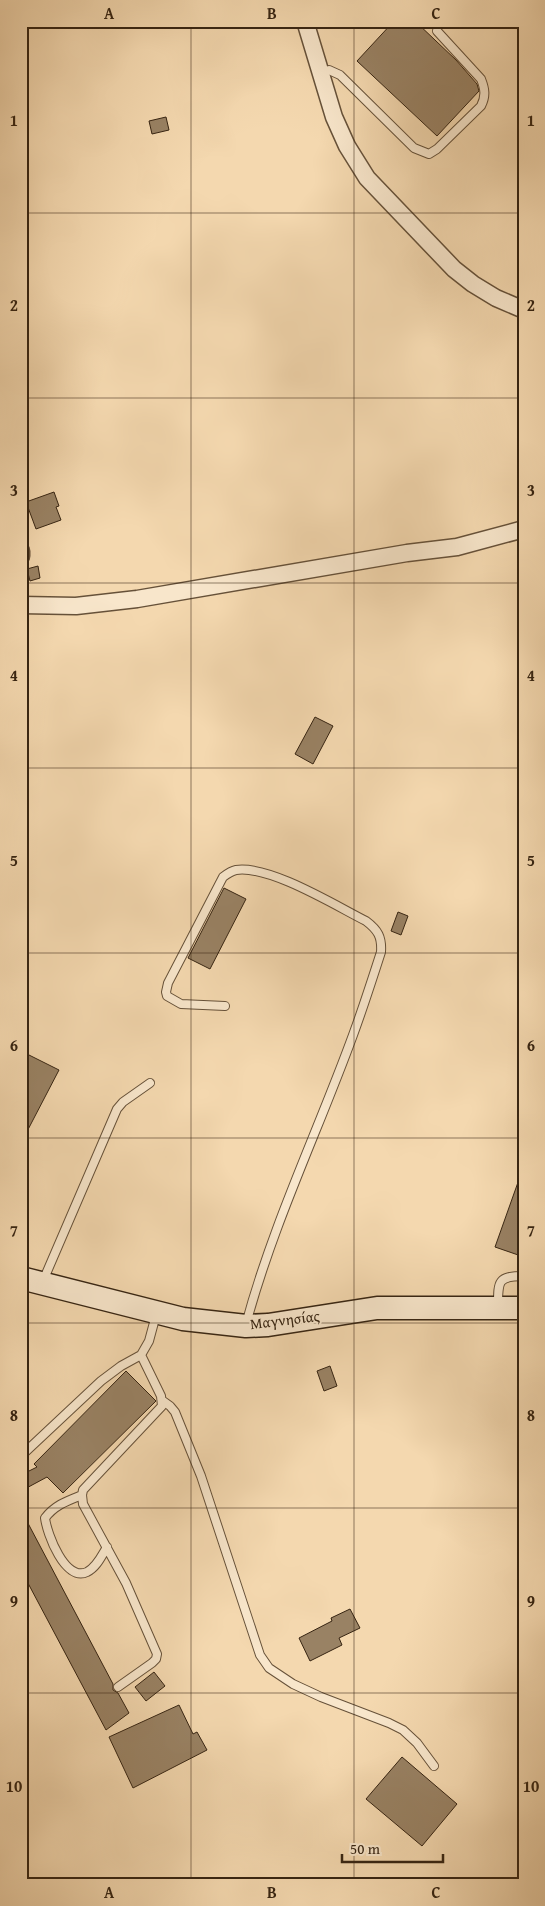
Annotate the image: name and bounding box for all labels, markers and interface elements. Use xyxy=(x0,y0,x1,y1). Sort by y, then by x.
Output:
text: A xyxy=(104,1,115,25)
text: B xyxy=(267,1,277,25)
text: C xyxy=(431,1,441,25)
text: 1 xyxy=(10,108,18,132)
text: 1 xyxy=(527,108,535,132)
text: 2 xyxy=(10,293,18,317)
text: 2 xyxy=(527,293,535,317)
text: 3 xyxy=(10,478,18,502)
text: 3 xyxy=(527,478,535,502)
text: 4 xyxy=(10,663,18,687)
text: 4 xyxy=(527,663,535,687)
text: 5 xyxy=(10,848,18,872)
text: 5 xyxy=(527,848,535,872)
text: 6 xyxy=(10,1033,18,1057)
text: 6 xyxy=(527,1033,535,1057)
text: 7 xyxy=(10,1218,18,1242)
text: 7 xyxy=(527,1218,535,1242)
street label: Μαγνησίας xyxy=(249,1305,322,1334)
text: 8 xyxy=(10,1403,18,1427)
text: 8 xyxy=(527,1403,535,1427)
text: 9 xyxy=(10,1589,18,1613)
text: 9 xyxy=(527,1589,535,1613)
text: 10 xyxy=(6,1774,22,1798)
text: 10 xyxy=(523,1774,539,1798)
scale bar xyxy=(342,1831,444,1863)
text: 50 m xyxy=(350,1838,381,1859)
text: A xyxy=(104,1880,115,1904)
text: B xyxy=(267,1880,277,1904)
text: C xyxy=(431,1880,441,1904)

